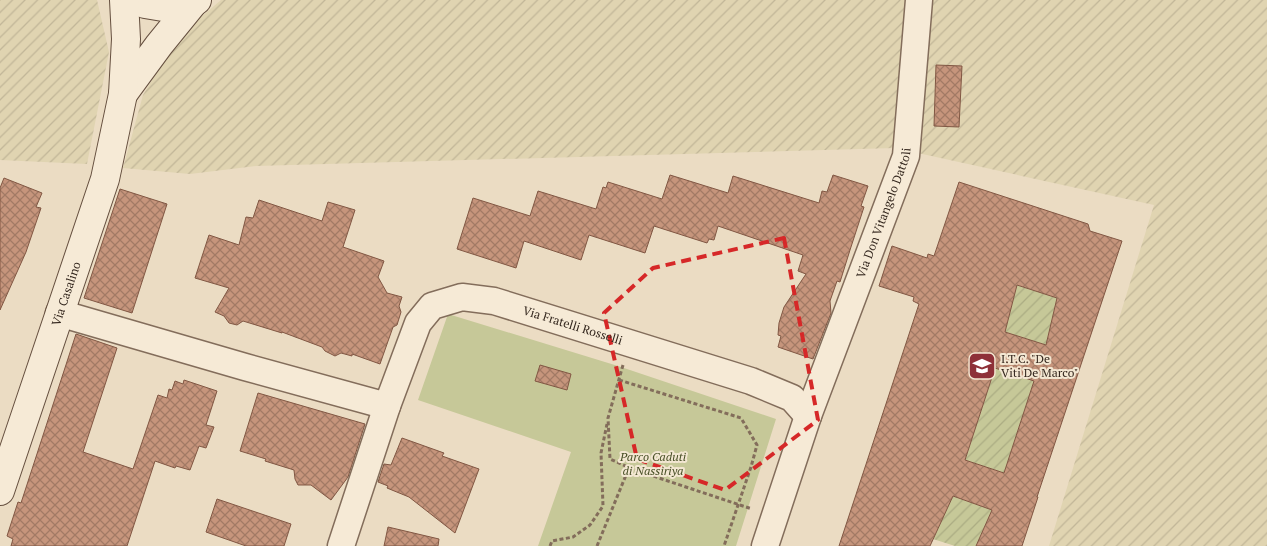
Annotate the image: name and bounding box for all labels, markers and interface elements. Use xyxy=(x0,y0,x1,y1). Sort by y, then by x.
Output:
street label: Via Don Vitangelo Dattoli xyxy=(853,147,914,280)
street label: Via Casalino xyxy=(48,259,84,328)
street label: Via Fratelli Rosselli xyxy=(521,302,625,348)
school or university icon: I.T.C. "De Viti De Marco" xyxy=(967,351,997,381)
place label: I.T.C. "De Viti De Marco" xyxy=(1001,351,1078,380)
park label: Parco Caduti di Nassiriya xyxy=(619,449,687,478)

